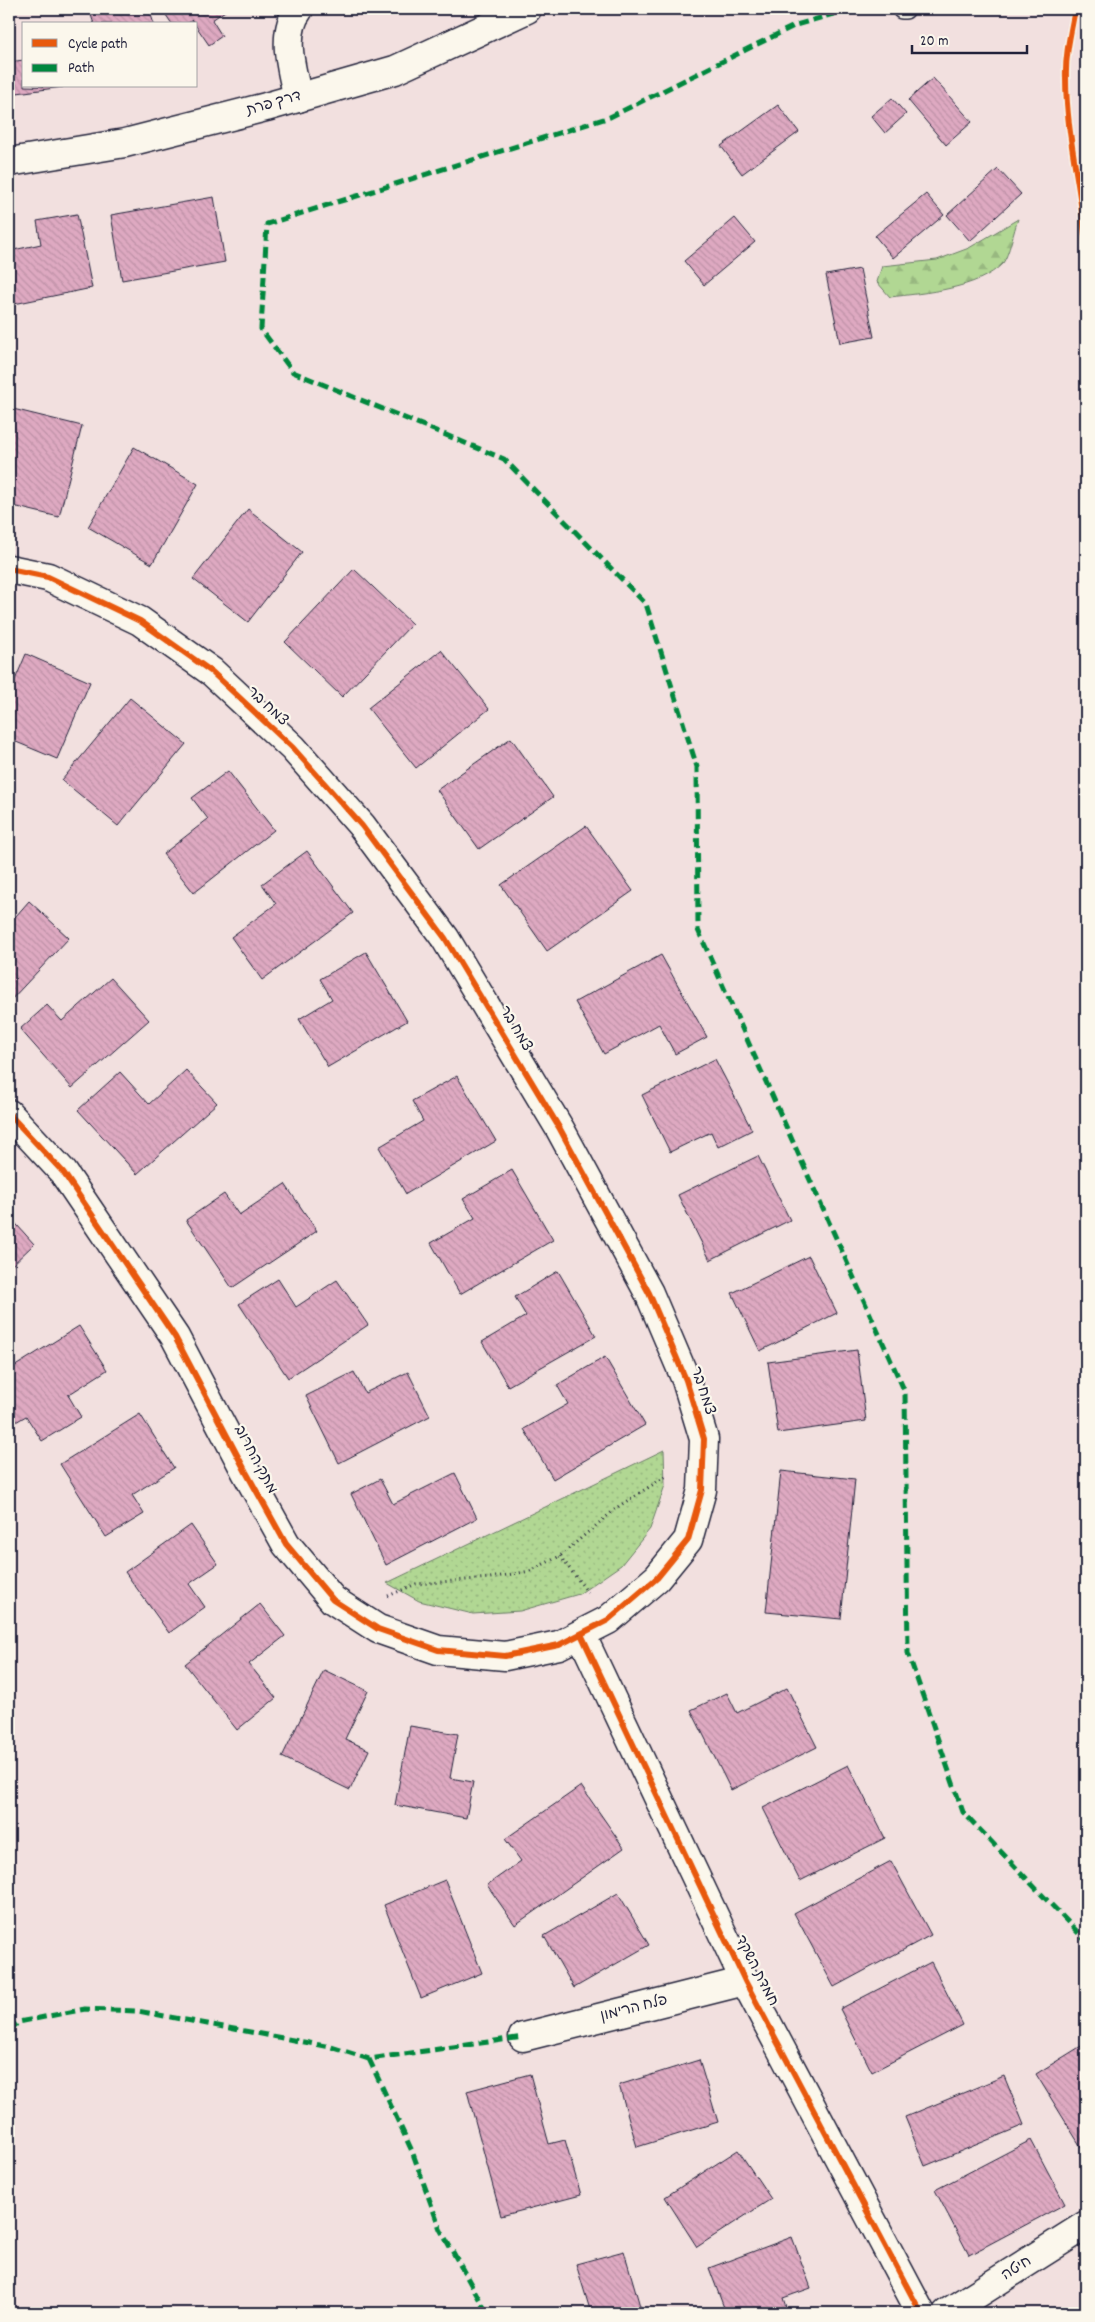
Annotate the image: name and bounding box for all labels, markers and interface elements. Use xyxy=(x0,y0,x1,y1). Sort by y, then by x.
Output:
legend xyxy=(22,22,198,88)
scale bar xyxy=(912,22,1028,54)
text: 20 m xyxy=(920,31,948,53)
text: Cycle path xyxy=(68,34,128,56)
text: Path xyxy=(68,58,94,80)
street label: דרך פרת xyxy=(243,86,304,123)
street label: צמח בר xyxy=(241,682,293,732)
street label: צמח בר xyxy=(493,1002,537,1056)
street label: צמח בר xyxy=(684,1364,720,1418)
street label: מתק החרוב xyxy=(228,1422,282,1498)
street label: חמדת השקד xyxy=(729,1932,783,2010)
street label: פלח הרימון xyxy=(598,1990,670,2028)
street label: חיטה xyxy=(998,2251,1036,2287)

